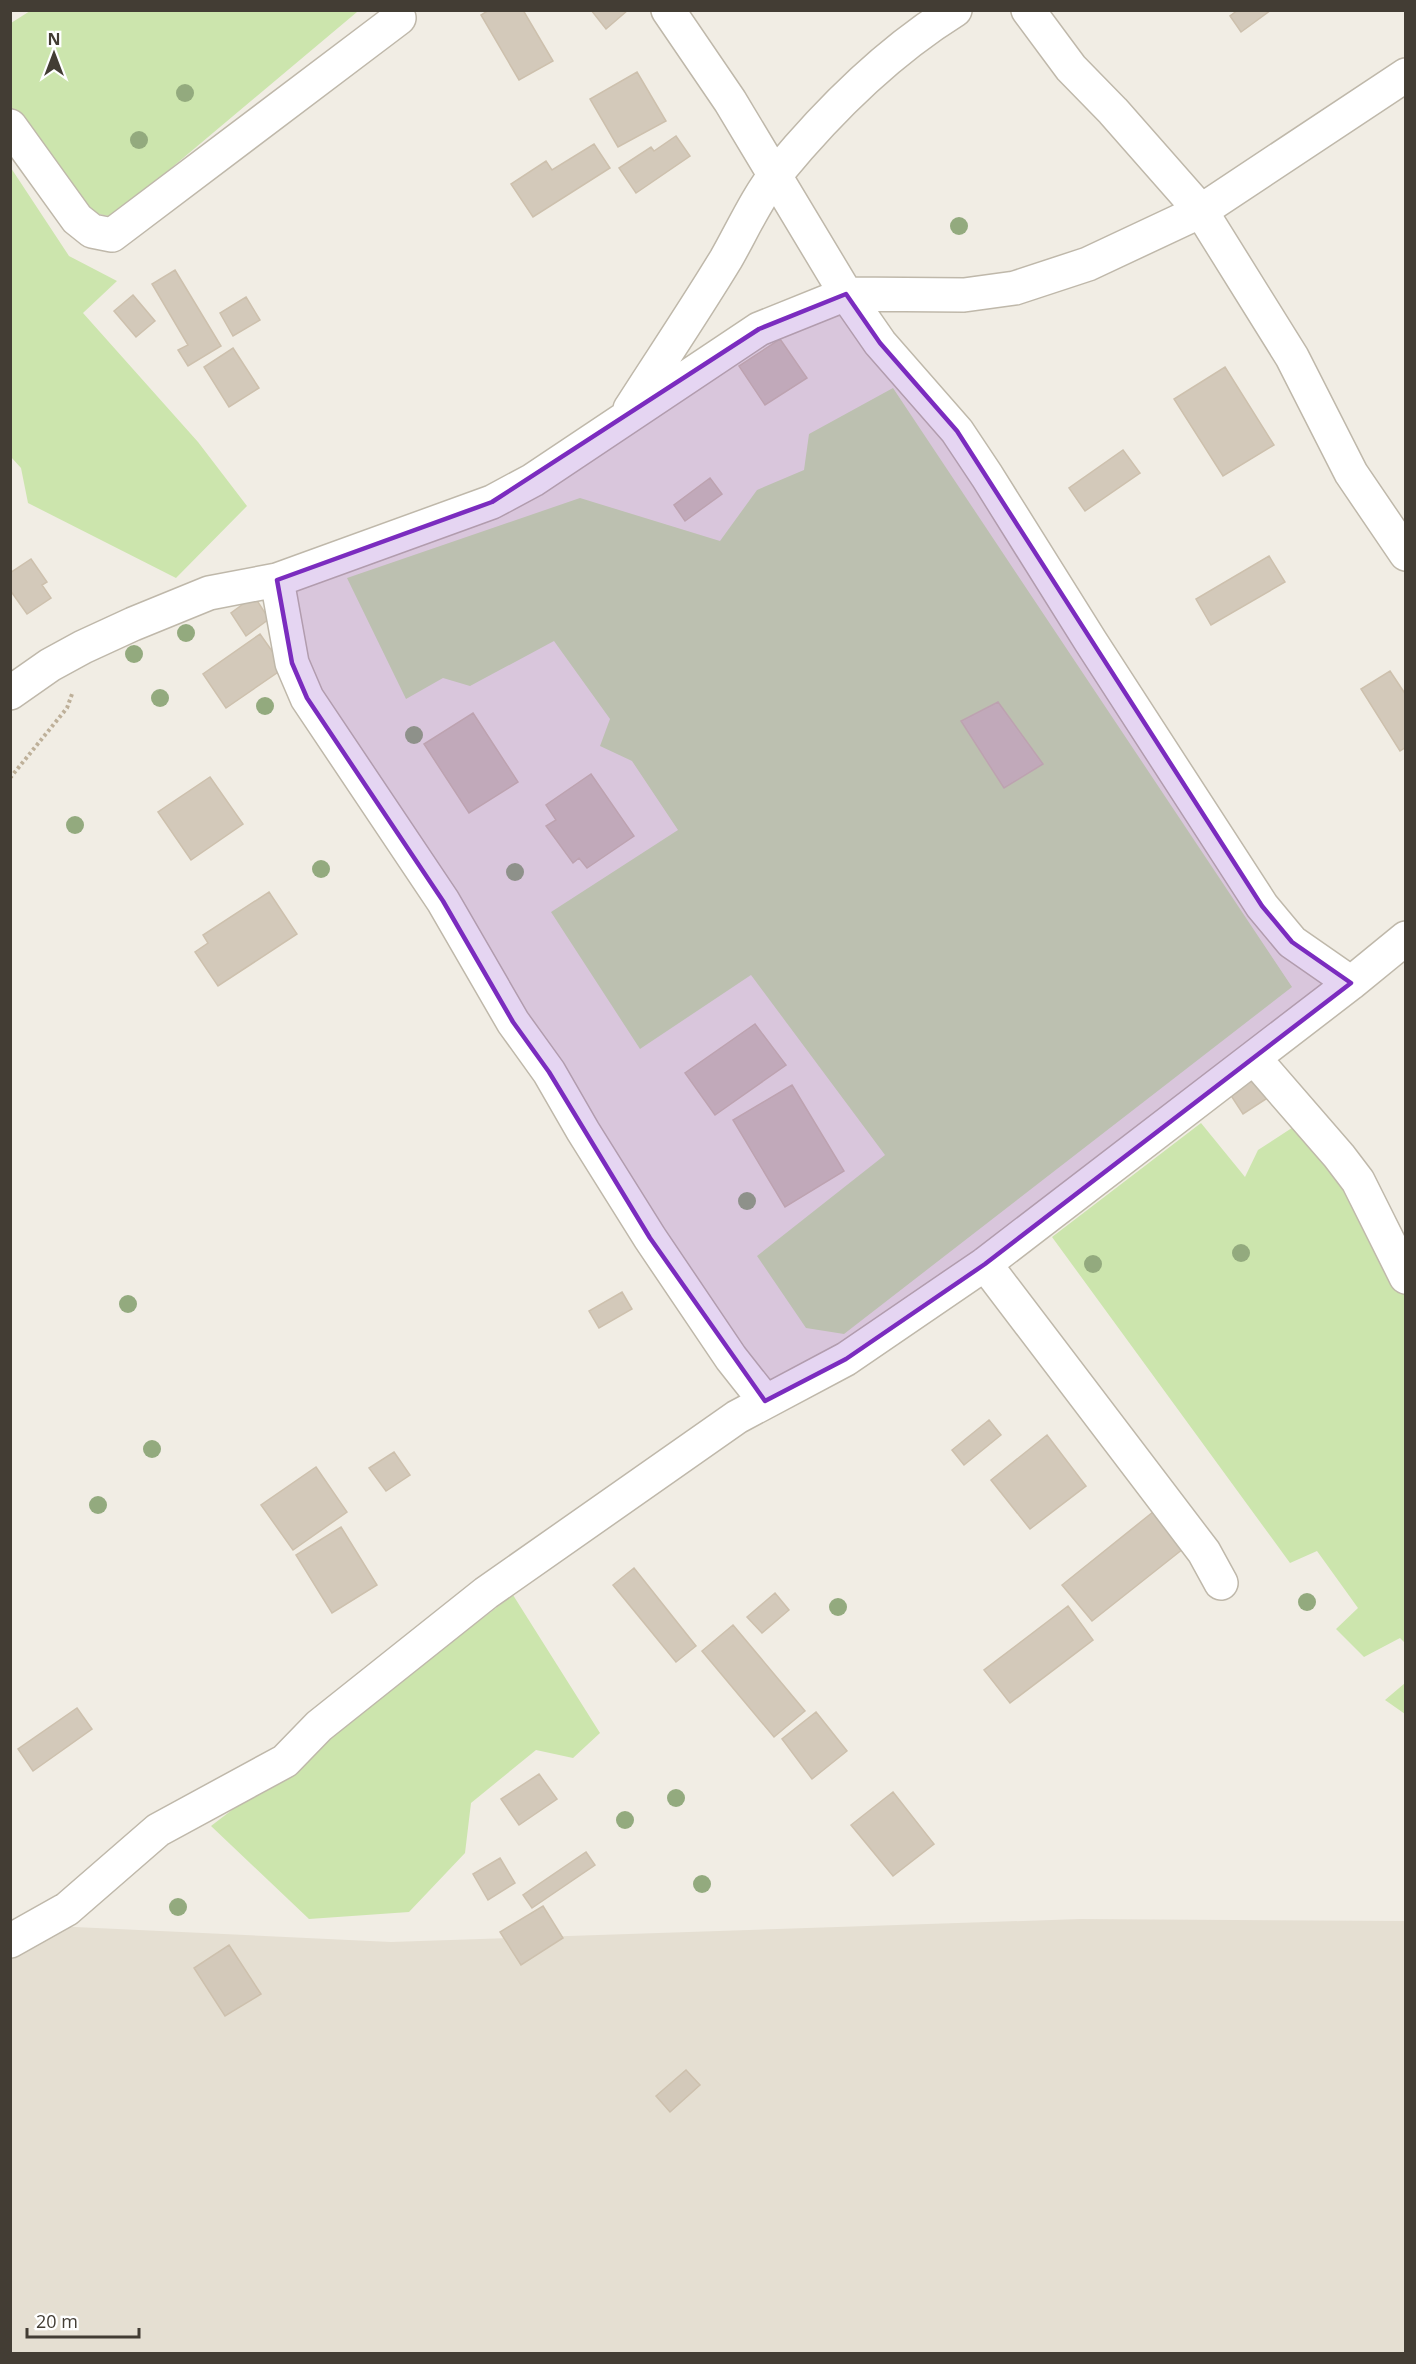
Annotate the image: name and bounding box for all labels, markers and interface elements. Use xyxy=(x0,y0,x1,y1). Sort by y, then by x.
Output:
north arrow xyxy=(24,24,84,84)
text: N xyxy=(47,28,61,50)
scale bar xyxy=(27,2301,140,2339)
text: 20 m xyxy=(36,2309,78,2333)

